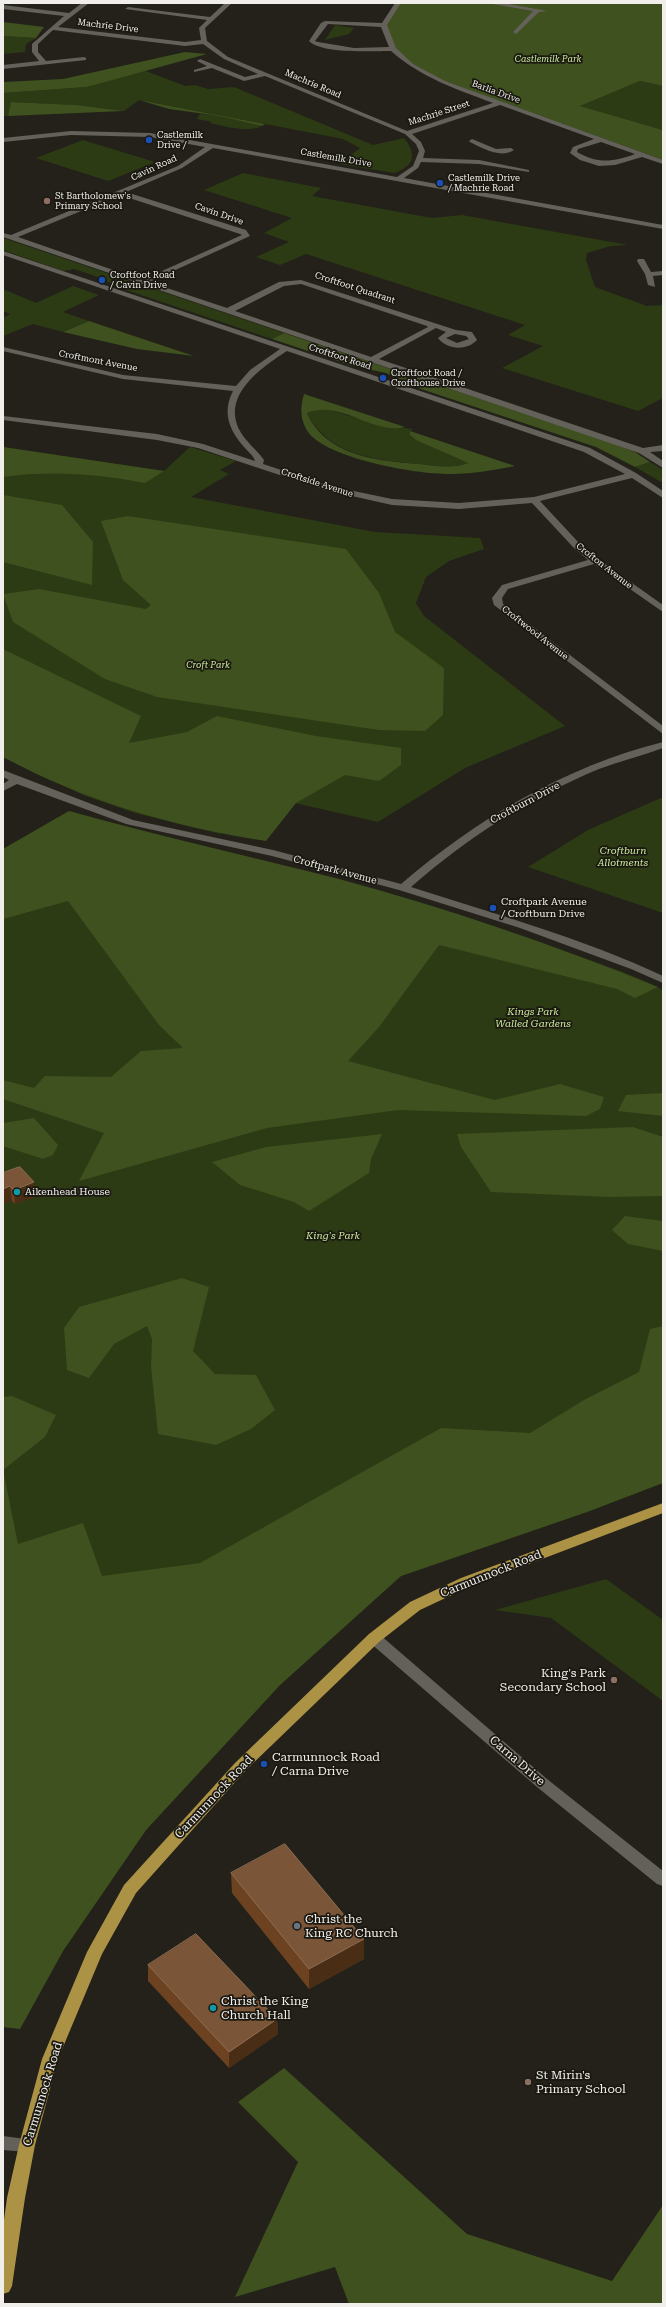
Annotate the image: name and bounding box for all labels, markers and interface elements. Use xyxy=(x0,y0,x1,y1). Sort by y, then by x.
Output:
street label: Machrie Drive xyxy=(77,17,139,35)
park label: Castlemilk Park xyxy=(515,54,581,64)
street label: Machrie Road xyxy=(283,67,343,101)
street label: Barlia Drive xyxy=(470,78,522,106)
street label: Machrie Street xyxy=(407,98,471,128)
place label: Castlemilk Drive / xyxy=(157,130,203,151)
marker: Castlemilk Drive / xyxy=(144,135,154,145)
street label: Castlemilk Drive xyxy=(300,146,372,170)
street label: Cavin Road xyxy=(129,153,179,183)
place label: Castlemilk Drive / Machrie Road xyxy=(448,173,520,194)
marker: Castlemilk Drive / Machrie Road xyxy=(435,178,445,188)
place label: St Bartholomew's Primary School xyxy=(55,191,131,212)
marker: St Bartholomew's Primary School xyxy=(42,196,52,206)
street label: Cavin Drive xyxy=(193,201,245,227)
place label: Croftfoot Road / Cavin Drive xyxy=(110,270,175,291)
street label: Croftfoot Quadrant xyxy=(314,270,396,306)
marker: Croftfoot Road / Cavin Drive xyxy=(97,275,107,285)
street label: Croftfoot Road xyxy=(307,342,373,372)
street label: Croftmont Avenue xyxy=(58,348,138,374)
place label: Croftfoot Road / Crofthouse Drive xyxy=(391,368,466,389)
marker: Croftfoot Road / Crofthouse Drive xyxy=(378,373,388,383)
street label: Croftside Avenue xyxy=(280,466,354,500)
street label: Crofton Avenue xyxy=(574,541,634,591)
street label: Croftwood Avenue xyxy=(500,604,570,662)
park label: Croft Park xyxy=(186,660,230,670)
street label: Croftburn Drive xyxy=(488,780,562,826)
park label: Croftburn Allotments xyxy=(598,845,648,868)
street label: Croftpark Avenue xyxy=(292,853,378,887)
place label: Croftpark Avenue / Croftburn Drive xyxy=(501,896,587,920)
marker: Croftpark Avenue / Croftburn Drive xyxy=(488,903,498,913)
park label: Kings Park Walled Gardens xyxy=(495,1006,571,1030)
place label: Aikenhead House xyxy=(25,1186,110,1198)
marker: Aikenhead House xyxy=(12,1187,22,1197)
park label: King's Park xyxy=(306,1230,360,1242)
street label: Carmunnock Road xyxy=(438,1547,544,1601)
place label: King's Park Secondary School xyxy=(500,1666,606,1694)
marker: King's Park Secondary School xyxy=(609,1675,619,1685)
street label: Carna Drive xyxy=(486,1733,548,1789)
place label: Carmunnock Road / Carna Drive xyxy=(272,1750,380,1778)
street label: Carmunnock Road xyxy=(172,1753,256,1841)
marker: Carmunnock Road / Carna Drive xyxy=(259,1759,269,1769)
place label: Christ the King RC Church xyxy=(305,1912,398,1940)
marker: Christ the King RC Church xyxy=(292,1921,302,1931)
place label: Christ the King Church Hall xyxy=(221,1994,308,2022)
marker: Christ the King Church Hall xyxy=(208,2003,218,2013)
street label: Carmunnock Road xyxy=(20,2040,66,2148)
place label: St Mirin's Primary School xyxy=(536,2068,626,2096)
marker: St Mirin's Primary School xyxy=(523,2077,533,2087)

